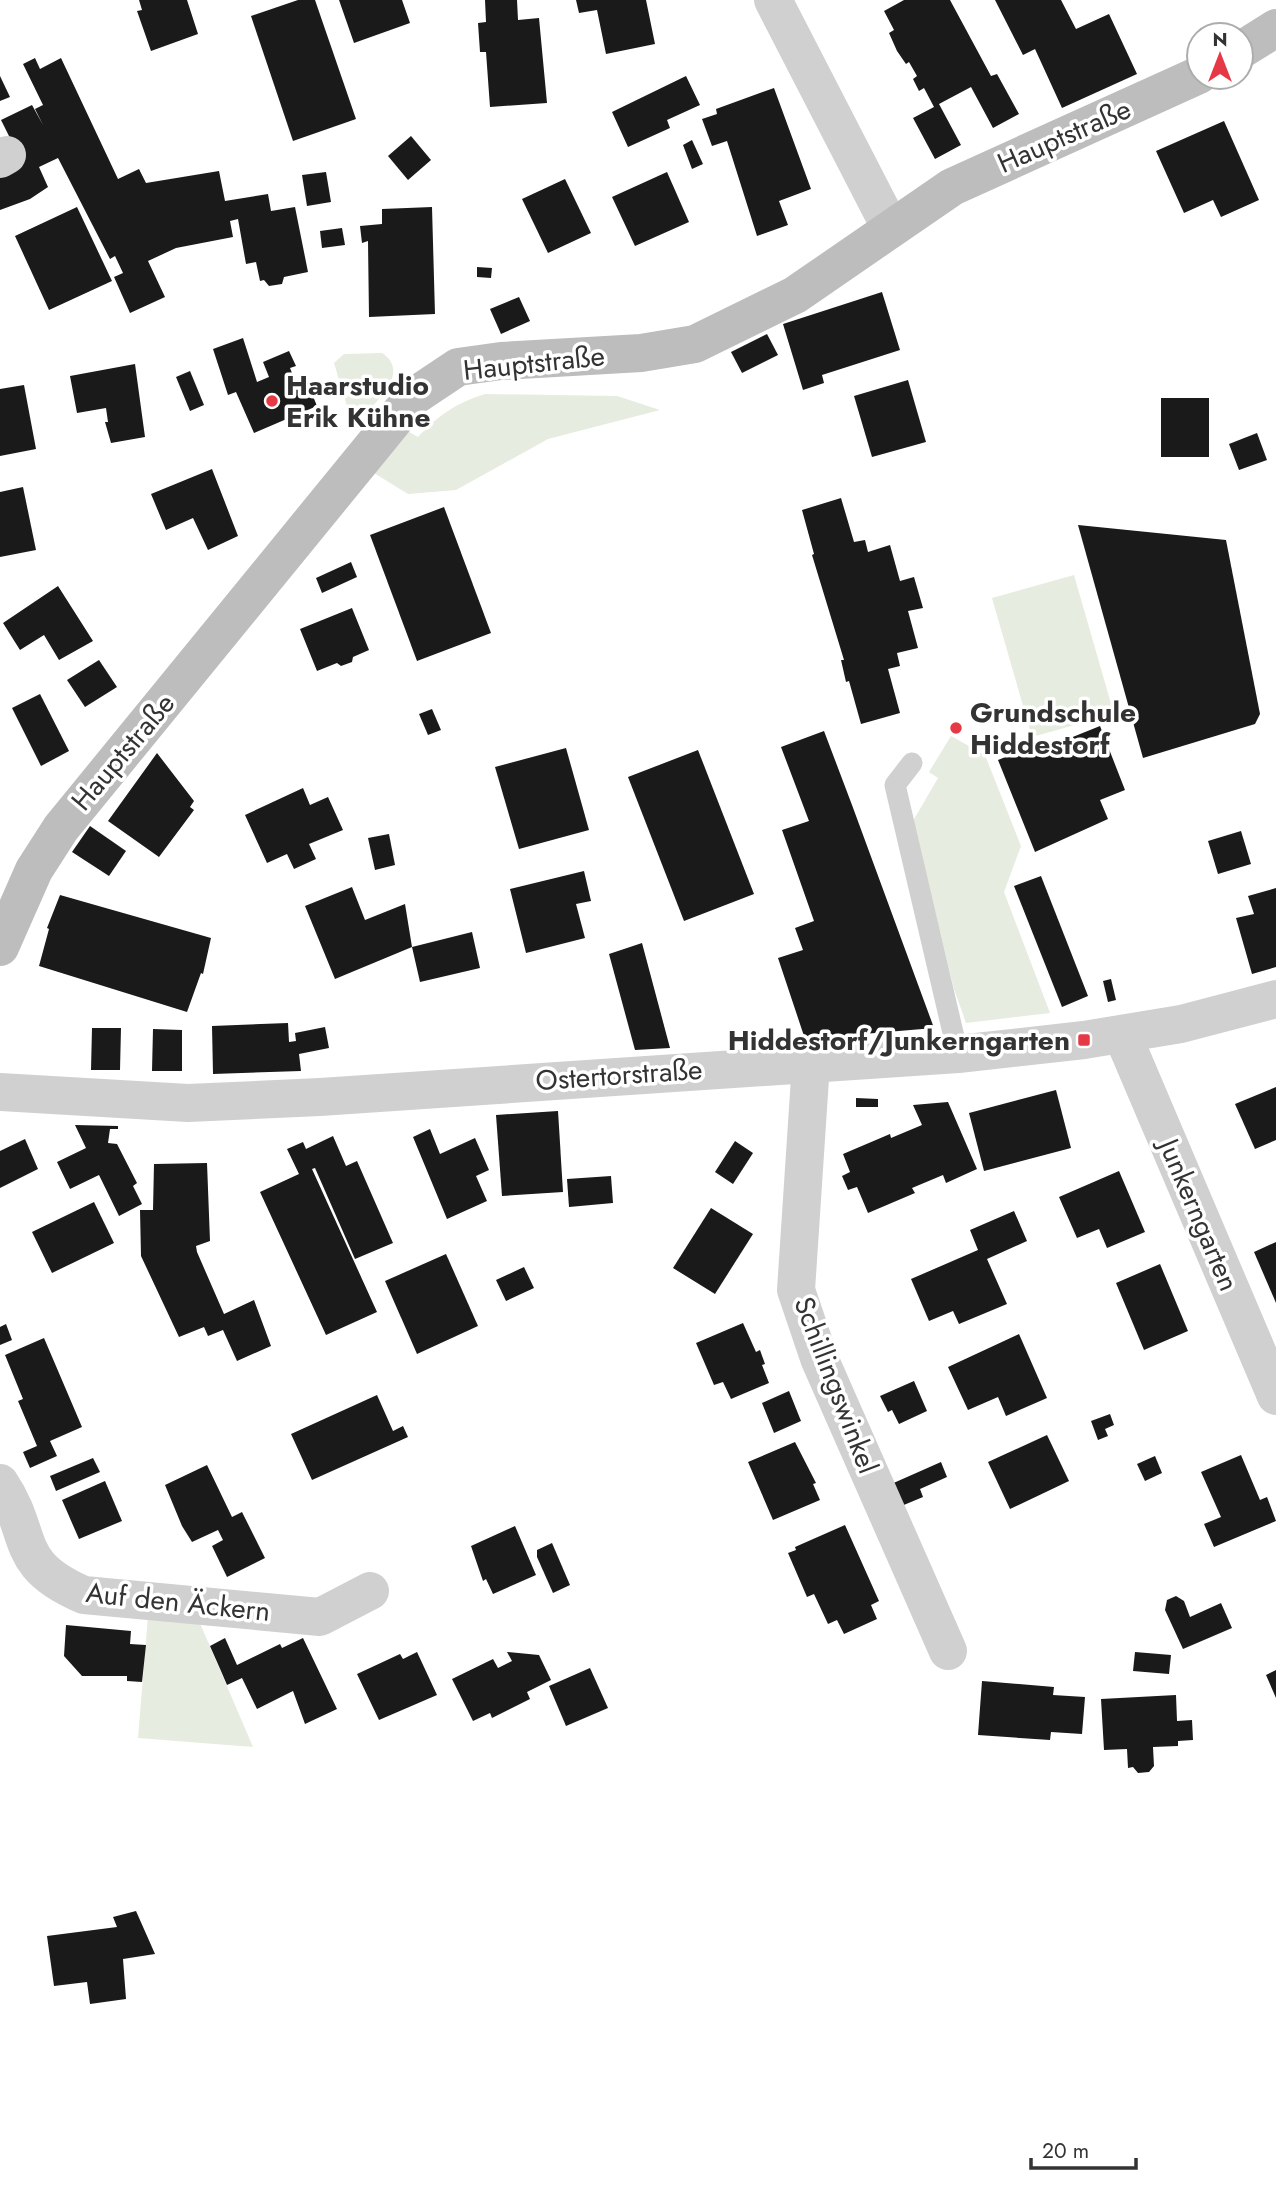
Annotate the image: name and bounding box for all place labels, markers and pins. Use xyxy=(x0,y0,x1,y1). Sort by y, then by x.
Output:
place label: Haarstudio Erik Kühne xyxy=(286,365,430,438)
marker: Haarstudio Erik Kühne xyxy=(264,393,280,409)
place label: Grundschule Hiddestorf xyxy=(970,692,1136,765)
marker: Grundschule Hiddestorf xyxy=(948,720,964,736)
place label: Hiddestorf/Junkerngarten xyxy=(728,1020,1070,1061)
marker: Hiddestorf/Junkerngarten xyxy=(1076,1032,1092,1048)

